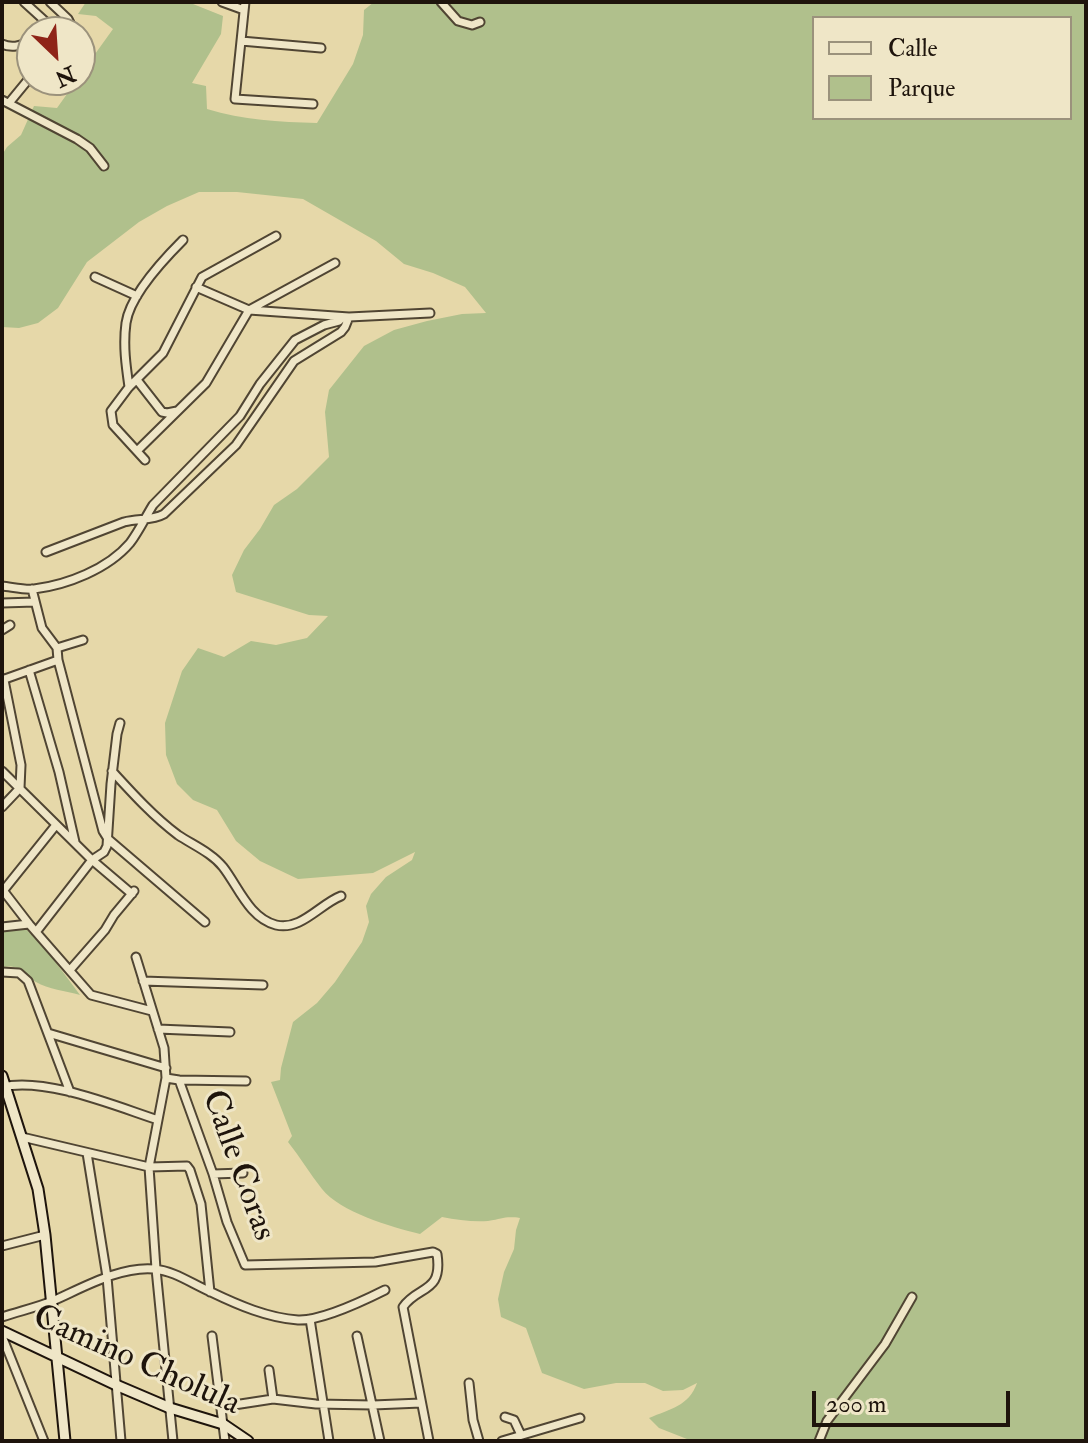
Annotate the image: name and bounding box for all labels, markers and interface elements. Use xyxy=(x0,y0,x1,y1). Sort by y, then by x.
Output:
north arrow xyxy=(16,16,96,96)
legend xyxy=(812,16,1072,120)
text: Calle xyxy=(888,33,938,64)
text: N xyxy=(50,59,80,93)
text: Parque xyxy=(888,73,955,104)
street label: Calle Coras xyxy=(191,1085,283,1247)
street label: Camino Cholula xyxy=(26,1298,246,1426)
scale bar xyxy=(816,1375,1014,1425)
text: 200 m xyxy=(826,1389,886,1420)

